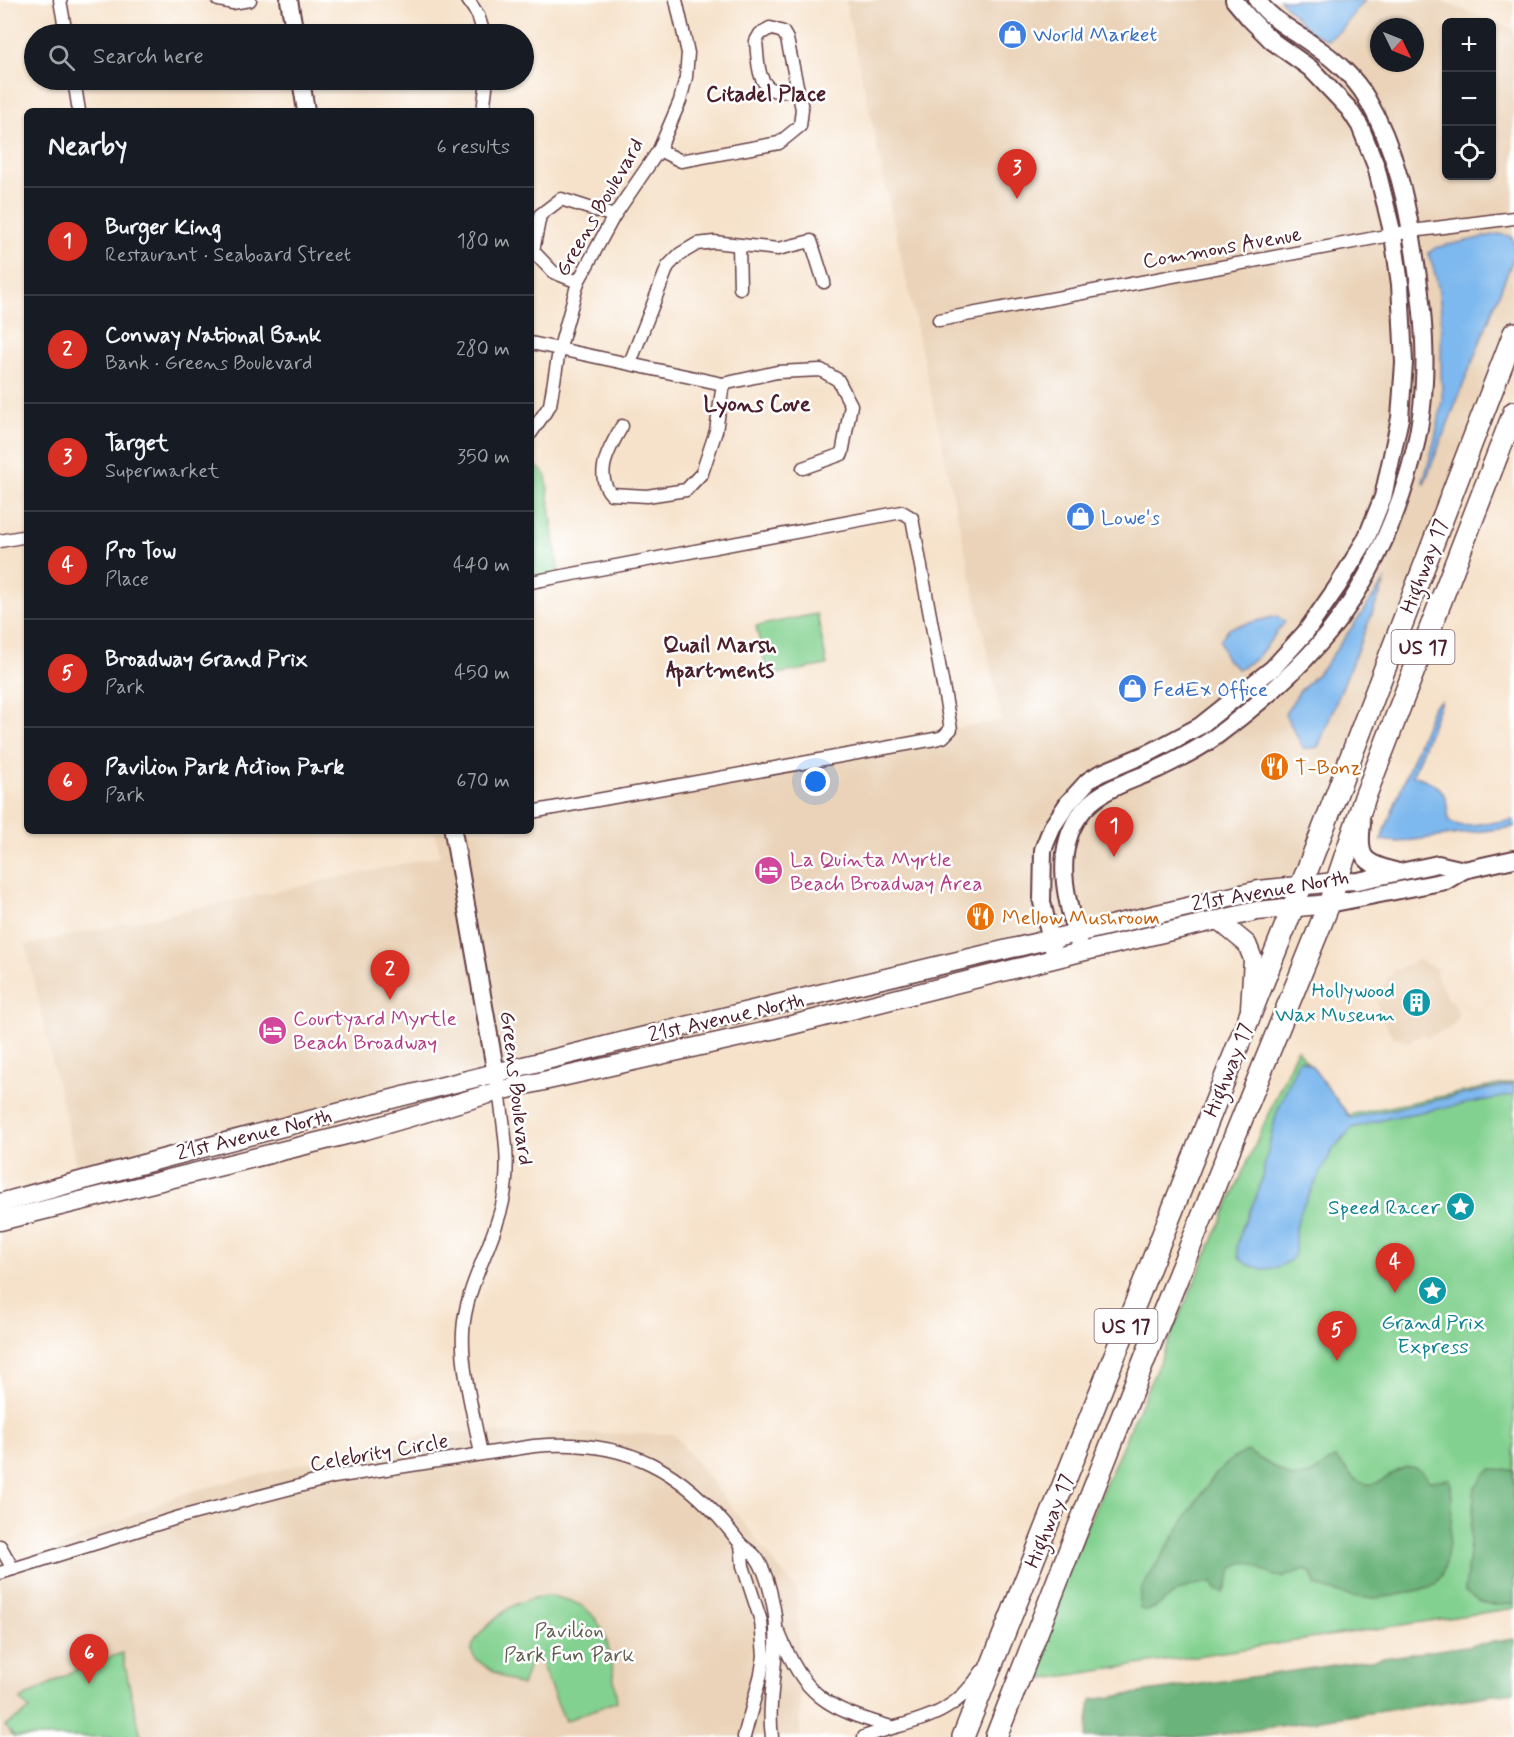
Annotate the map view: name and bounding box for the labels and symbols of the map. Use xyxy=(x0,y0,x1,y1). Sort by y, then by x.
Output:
shop icon: World Market xyxy=(996,18,1028,50)
north arrow xyxy=(1370,18,1424,72)
place label: World Market xyxy=(1033,21,1157,49)
district label: Citadel Place xyxy=(706,81,826,109)
street label: Greens Boulevard xyxy=(549,133,651,282)
pin: 3 xyxy=(998,150,1036,199)
street label: Commons Avenue xyxy=(1140,220,1304,276)
district label: Lyons Cove xyxy=(703,391,811,419)
shop icon: Lowe's xyxy=(1064,501,1096,533)
place label: Lowe's xyxy=(1101,504,1160,532)
street label: Highway 17 xyxy=(1394,515,1458,618)
road number: US 17 xyxy=(1392,630,1454,664)
district label: Quail Marsh Apartments xyxy=(663,632,777,687)
shop icon: FedEx Office xyxy=(1116,673,1148,705)
place label: FedEx Office xyxy=(1153,676,1268,704)
restaurant icon: T-Bonz xyxy=(1258,751,1290,783)
place label: T-Bonz xyxy=(1295,754,1362,782)
your location xyxy=(801,767,830,796)
pin: 1 xyxy=(1094,808,1134,857)
place label: La Quinta Myrtle Beach Broadway Area xyxy=(790,846,982,898)
hotel icon: La Quinta Myrtle Beach Broadway Area xyxy=(753,855,785,887)
street label: 21st Avenue North xyxy=(1189,863,1351,919)
restaurant icon: Mellow Mushroom xyxy=(965,901,997,933)
place label: Mellow Mushroom xyxy=(1002,904,1160,932)
pin: 2 xyxy=(370,950,410,1000)
place label: Hollywood Wax Museum xyxy=(1275,977,1395,1029)
street label: 21st Avenue North xyxy=(645,986,807,1050)
building icon: Hollywood Wax Museum xyxy=(1400,986,1432,1018)
place label: Courtyard Myrtle Beach Broadway xyxy=(293,1005,457,1057)
street label: Greens Boulevard xyxy=(493,1009,539,1167)
hotel icon: Courtyard Myrtle Beach Broadway xyxy=(256,1014,288,1046)
street label: Highway 17 xyxy=(1197,1019,1262,1122)
street label: 21st Avenue North xyxy=(174,1102,335,1168)
place icon: Speed Racer xyxy=(1445,1191,1477,1223)
place label: Speed Racer xyxy=(1328,1194,1440,1222)
pin: 4 xyxy=(1376,1244,1414,1293)
place icon: Grand Prix Express xyxy=(1417,1275,1449,1307)
road number: US 17 xyxy=(1094,1309,1158,1343)
place label: Grand Prix Express xyxy=(1381,1309,1485,1361)
pin: 5 xyxy=(1318,1312,1356,1361)
street label: Celebrity Circle xyxy=(308,1427,451,1479)
street label: Highway 17 xyxy=(1018,1470,1083,1573)
park label: Pavilion Park Fun Park xyxy=(504,1617,634,1669)
pin: 6 xyxy=(70,1634,109,1684)

